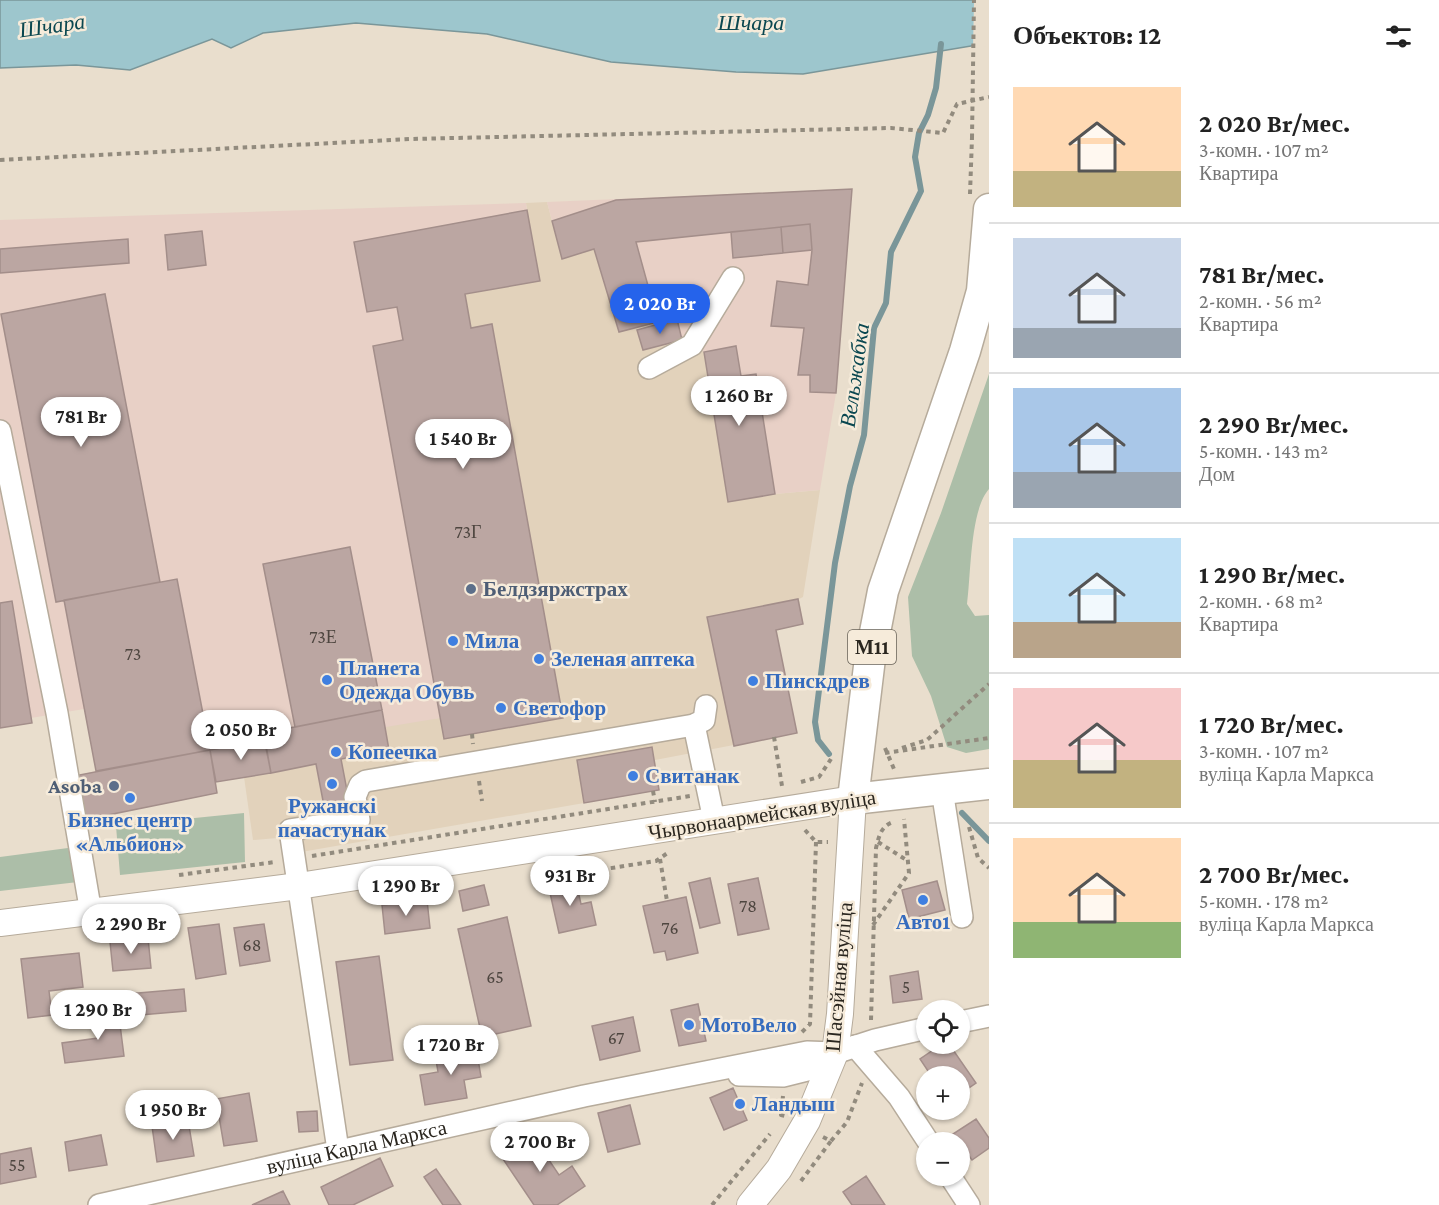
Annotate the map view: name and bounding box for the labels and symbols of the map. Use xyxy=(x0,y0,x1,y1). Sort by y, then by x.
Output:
water label: Шчара xyxy=(16,8,87,43)
water label: Шчара xyxy=(717,10,784,35)
pin: 2 020 Br xyxy=(598,284,722,335)
water label: Вельжабка xyxy=(835,321,874,429)
pin: 1 260 Br xyxy=(677,376,801,427)
pin: 781 Br xyxy=(32,397,130,448)
pin: 1 540 Br xyxy=(401,419,525,470)
house number: 73Г xyxy=(454,522,482,542)
place label: Белдзяржстрах xyxy=(483,577,628,601)
marker: Белдзяржстрах xyxy=(464,582,478,596)
house number: 73Е xyxy=(309,627,337,647)
place label: Мила xyxy=(465,629,520,653)
road number: М11 xyxy=(848,630,896,664)
marker: Мила xyxy=(446,634,460,648)
house number: 73 xyxy=(125,644,141,664)
place label: Зеленая аптека xyxy=(551,647,695,671)
marker: Зеленая аптека xyxy=(532,652,546,666)
place label: Планета Одежда Обувь xyxy=(339,656,474,704)
place label: Пинскдрев xyxy=(765,669,870,693)
marker: Планета Одежда Обувь xyxy=(320,673,334,687)
marker: Пинскдрев xyxy=(746,674,760,688)
place label: Светофор xyxy=(513,696,606,720)
marker: Светофор xyxy=(494,701,508,715)
pin: 2 050 Br xyxy=(179,710,303,761)
place label: Копеечка xyxy=(348,740,438,764)
marker: Копеечка xyxy=(329,745,343,759)
place label: Свитанак xyxy=(645,764,740,788)
marker: Свитанак xyxy=(626,769,640,783)
place label: Asoba xyxy=(47,774,103,798)
marker: Ружанскі пачастунак xyxy=(325,777,339,791)
marker: Asoba xyxy=(107,779,121,793)
street label: Чырвонаармейская вуліца xyxy=(646,785,878,845)
marker: Бизнес центр «Альбион» xyxy=(123,791,137,805)
place label: Ружанскі пачастунак xyxy=(278,794,387,842)
place label: Бизнес центр «Альбион» xyxy=(67,808,193,856)
pin: 931 Br xyxy=(521,856,619,907)
pin: 1 290 Br xyxy=(344,866,468,917)
marker: Авто1 xyxy=(916,893,930,907)
house number: 78 xyxy=(739,896,757,916)
street label: Шасэйная вуліца xyxy=(821,900,858,1053)
pin: 2 290 Br xyxy=(69,904,193,955)
place label: Авто1 xyxy=(896,910,950,934)
house number: 76 xyxy=(661,918,679,938)
house number: 68 xyxy=(243,935,261,955)
house number: 65 xyxy=(486,967,504,987)
house number: 5 xyxy=(902,977,910,997)
pin: 1 290 Br xyxy=(36,990,160,1041)
place label: МотоВело xyxy=(701,1013,797,1037)
marker: МотоВело xyxy=(682,1018,696,1032)
pin: 1 720 Br xyxy=(389,1025,513,1076)
house number: 67 xyxy=(608,1028,624,1048)
pin: 1 950 Br xyxy=(111,1090,235,1141)
place label: Ландыш xyxy=(752,1092,835,1116)
marker: Ландыш xyxy=(733,1097,747,1111)
street label: вуліца Карла Маркса xyxy=(264,1115,450,1179)
pin: 2 700 Br xyxy=(478,1122,602,1173)
house number: 55 xyxy=(9,1155,25,1175)

